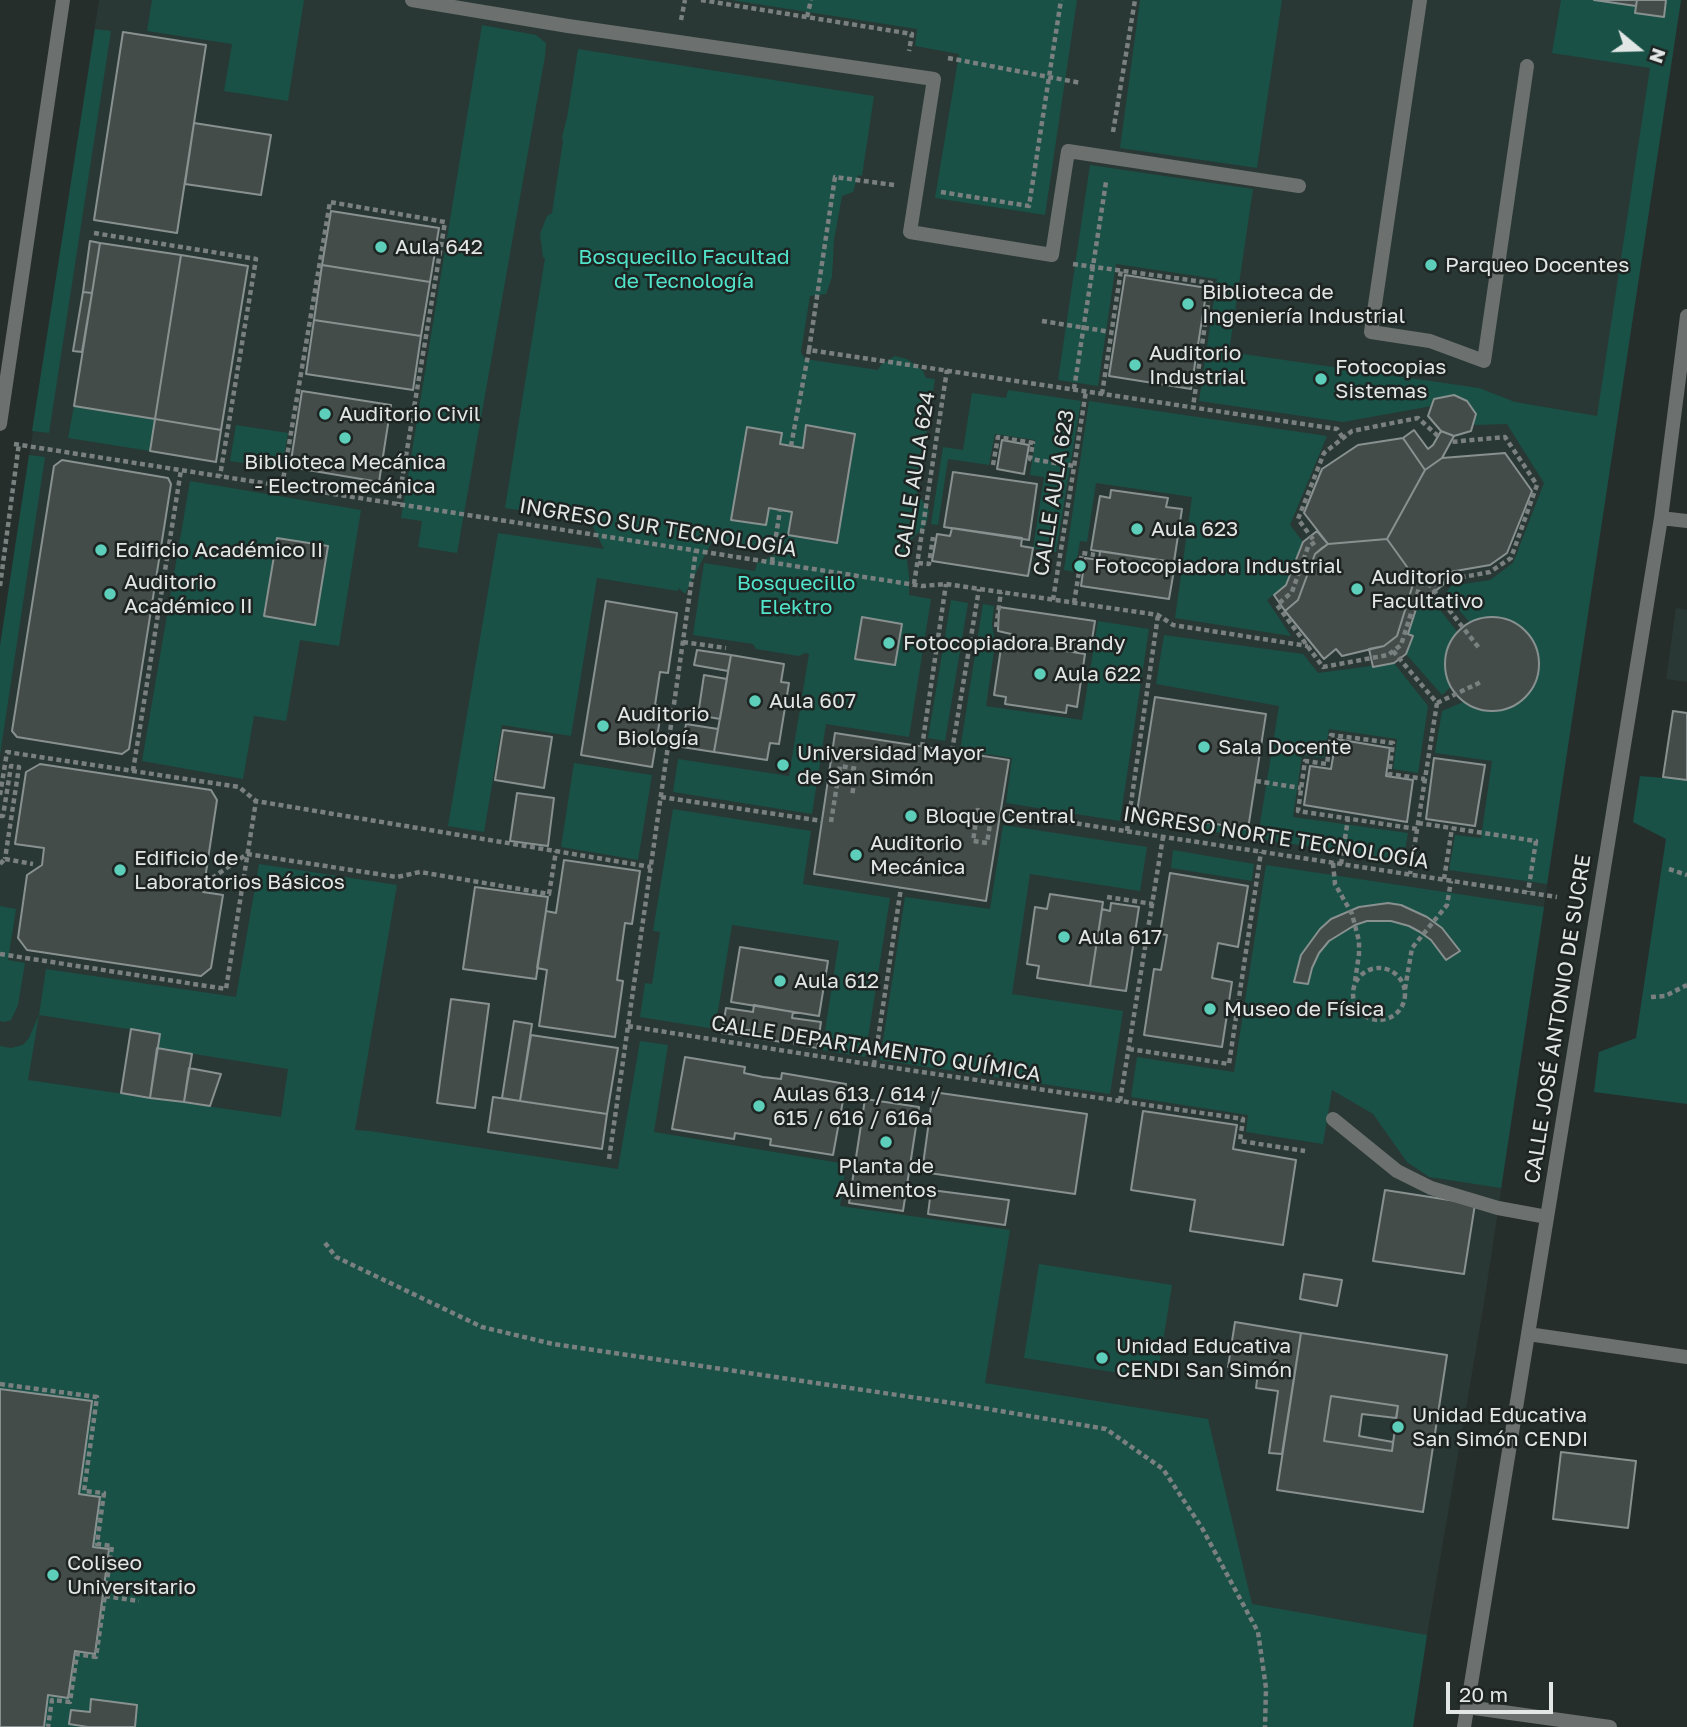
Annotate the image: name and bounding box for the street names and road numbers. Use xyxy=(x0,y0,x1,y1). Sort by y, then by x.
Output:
street label: CALLE AULA 624 xyxy=(889,390,941,560)
street label: CALLE AULA 623 xyxy=(1028,408,1080,578)
street label: INGRESO SUR TECNOLOGÍA xyxy=(517,494,799,562)
street label: INGRESO NORTE TECNOLOGÍA xyxy=(1121,801,1431,875)
street label: CALLE JOSÉ ANTONIO DE SUCRE xyxy=(1520,853,1596,1185)
street label: CALLE DEPARTAMENTO QUÍMICA xyxy=(709,1010,1043,1088)

